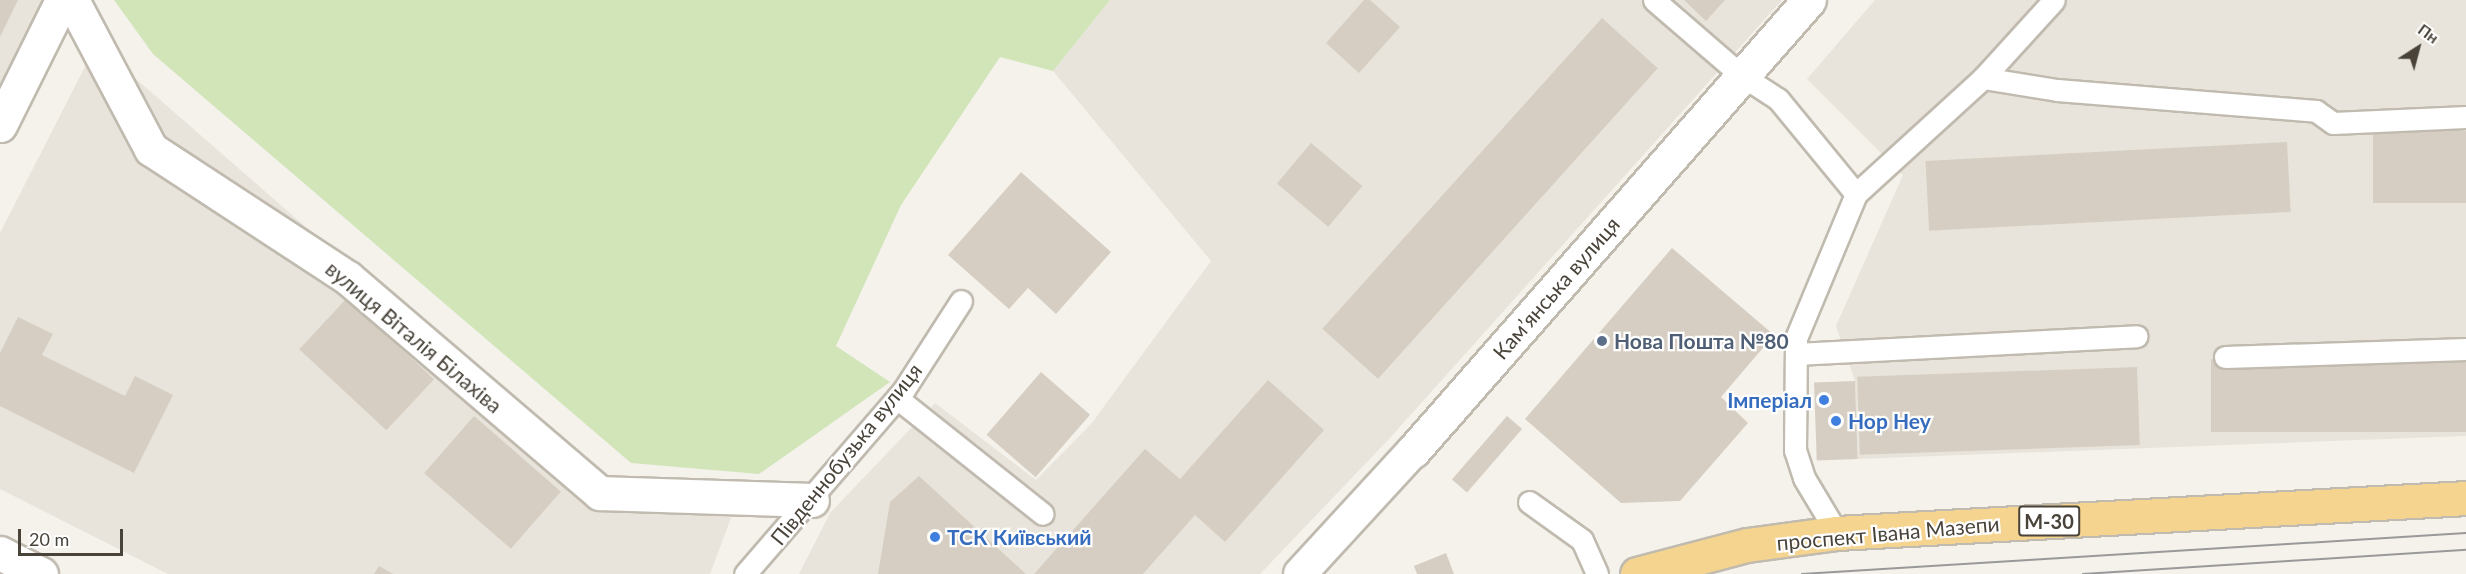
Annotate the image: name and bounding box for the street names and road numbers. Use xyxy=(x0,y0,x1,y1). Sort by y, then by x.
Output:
street label: Камʼянська вулиця xyxy=(1487,212,1625,364)
street label: вулиця Віталія Білахіва xyxy=(321,256,507,418)
street label: Південнобузька вулиця xyxy=(765,358,927,550)
road number: М-30 xyxy=(2018,504,2080,538)
street label: проспект Івана Мазепи xyxy=(1776,511,2000,555)

